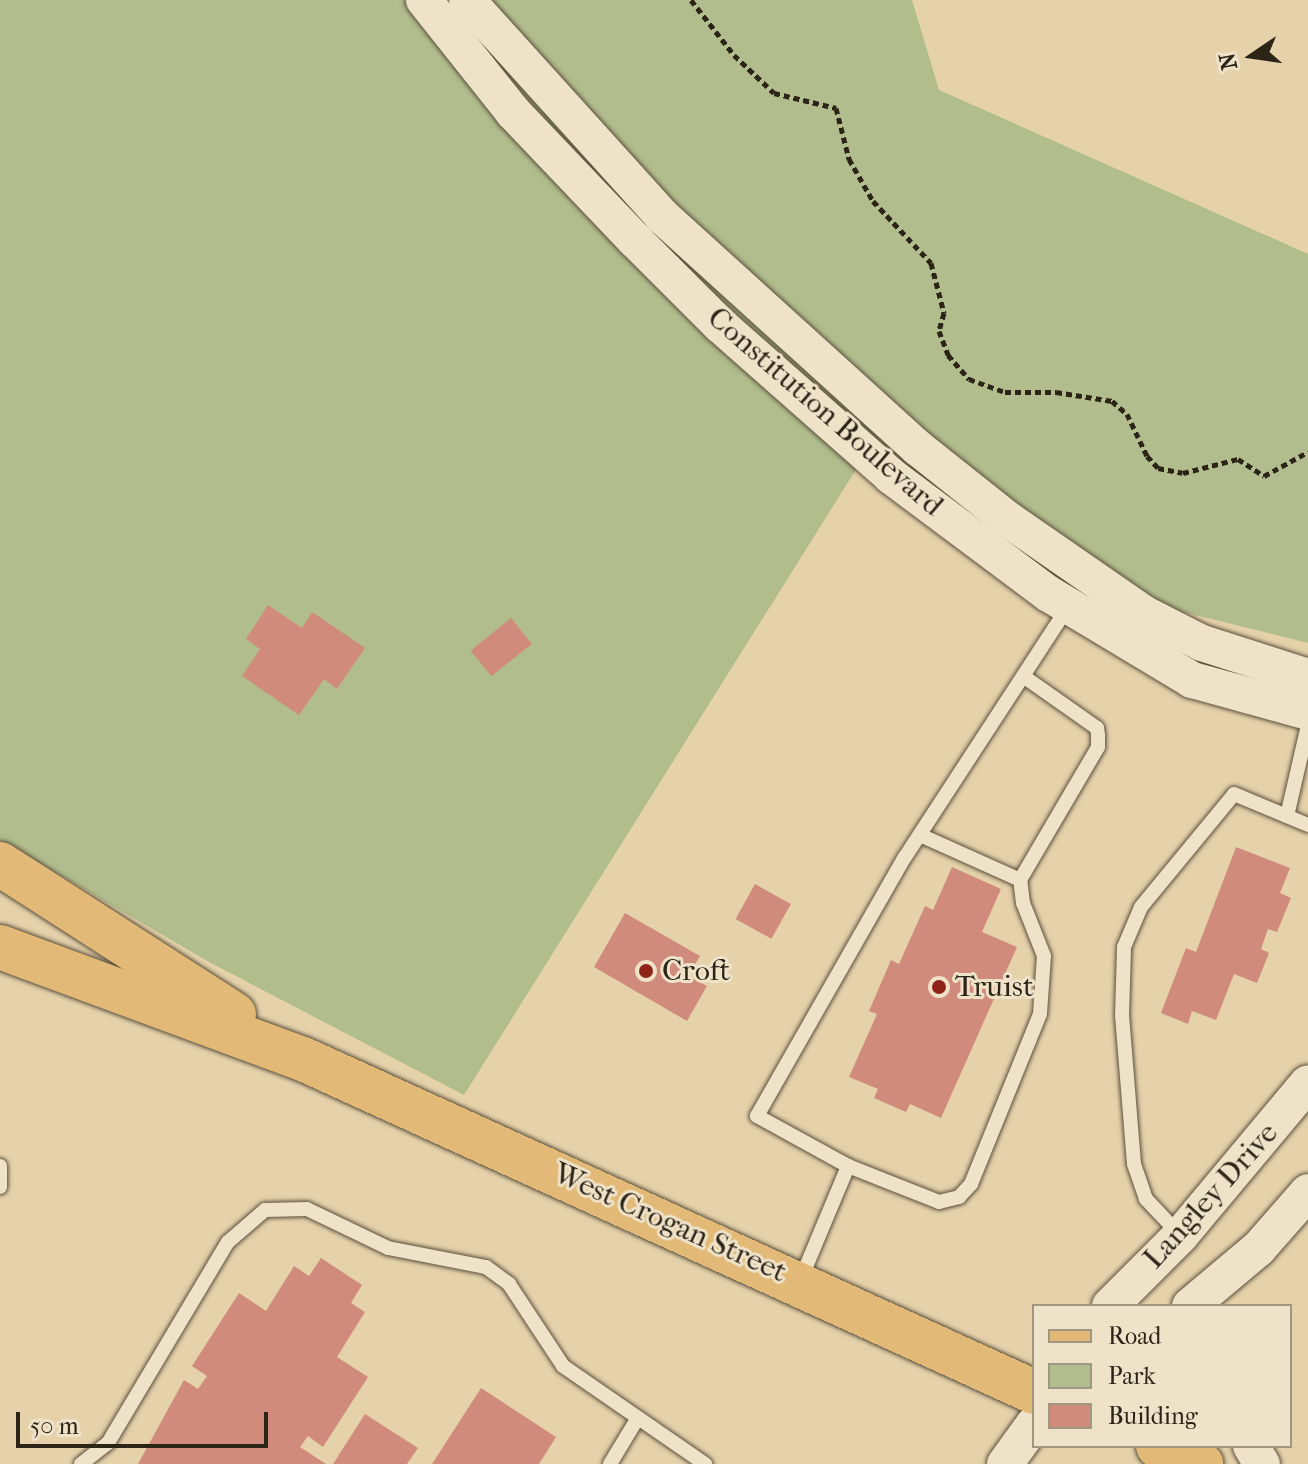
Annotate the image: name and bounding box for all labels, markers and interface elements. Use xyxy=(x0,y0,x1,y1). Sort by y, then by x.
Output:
north arrow xyxy=(1212,16,1292,96)
text: N xyxy=(1214,50,1243,72)
street label: Constitution Boulevard xyxy=(700,300,950,524)
place label: Croft xyxy=(662,953,730,989)
marker: Croft xyxy=(637,962,655,980)
place label: Truist xyxy=(955,969,1034,1005)
marker: Truist xyxy=(930,978,948,996)
street label: Langley Drive xyxy=(1136,1116,1286,1276)
street label: West Crogan Street xyxy=(548,1155,792,1291)
legend xyxy=(1032,1304,1292,1448)
text: Road xyxy=(1108,1322,1161,1350)
text: Park xyxy=(1108,1362,1156,1390)
scale bar xyxy=(20,1396,272,1446)
text: Building xyxy=(1108,1402,1198,1430)
text: 50 m xyxy=(30,1412,79,1440)

